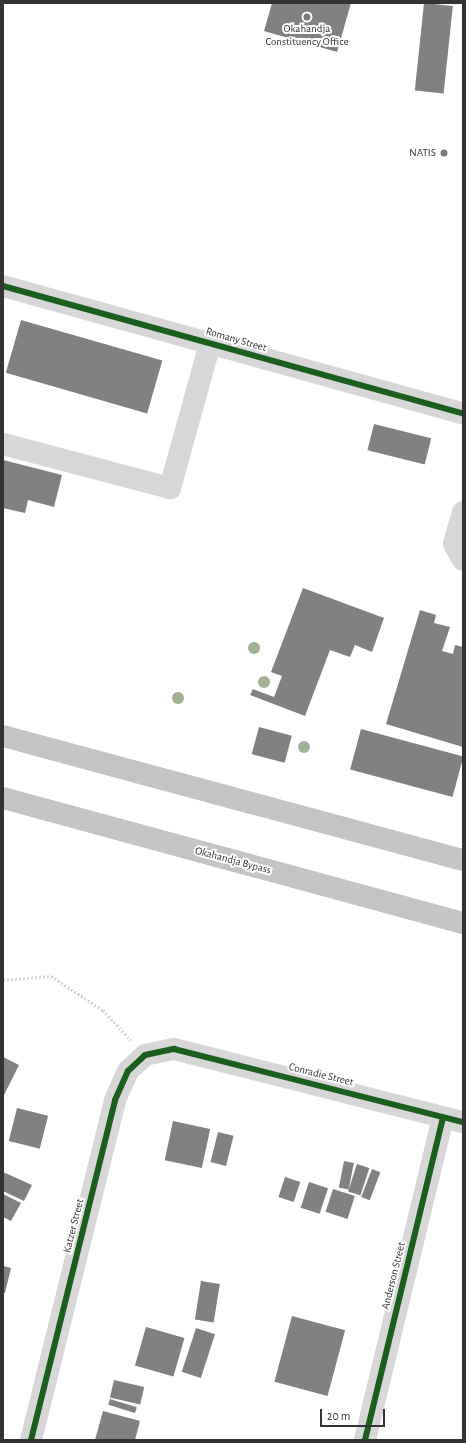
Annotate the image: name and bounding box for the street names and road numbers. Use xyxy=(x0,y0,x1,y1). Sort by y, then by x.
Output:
street label: Romany Street xyxy=(204,325,268,355)
street label: Okahandja Bypass xyxy=(194,845,272,877)
street label: Conradie Street xyxy=(287,1061,355,1089)
street label: Katzer Street xyxy=(61,1198,87,1254)
street label: Anderson Street xyxy=(379,1241,409,1311)

